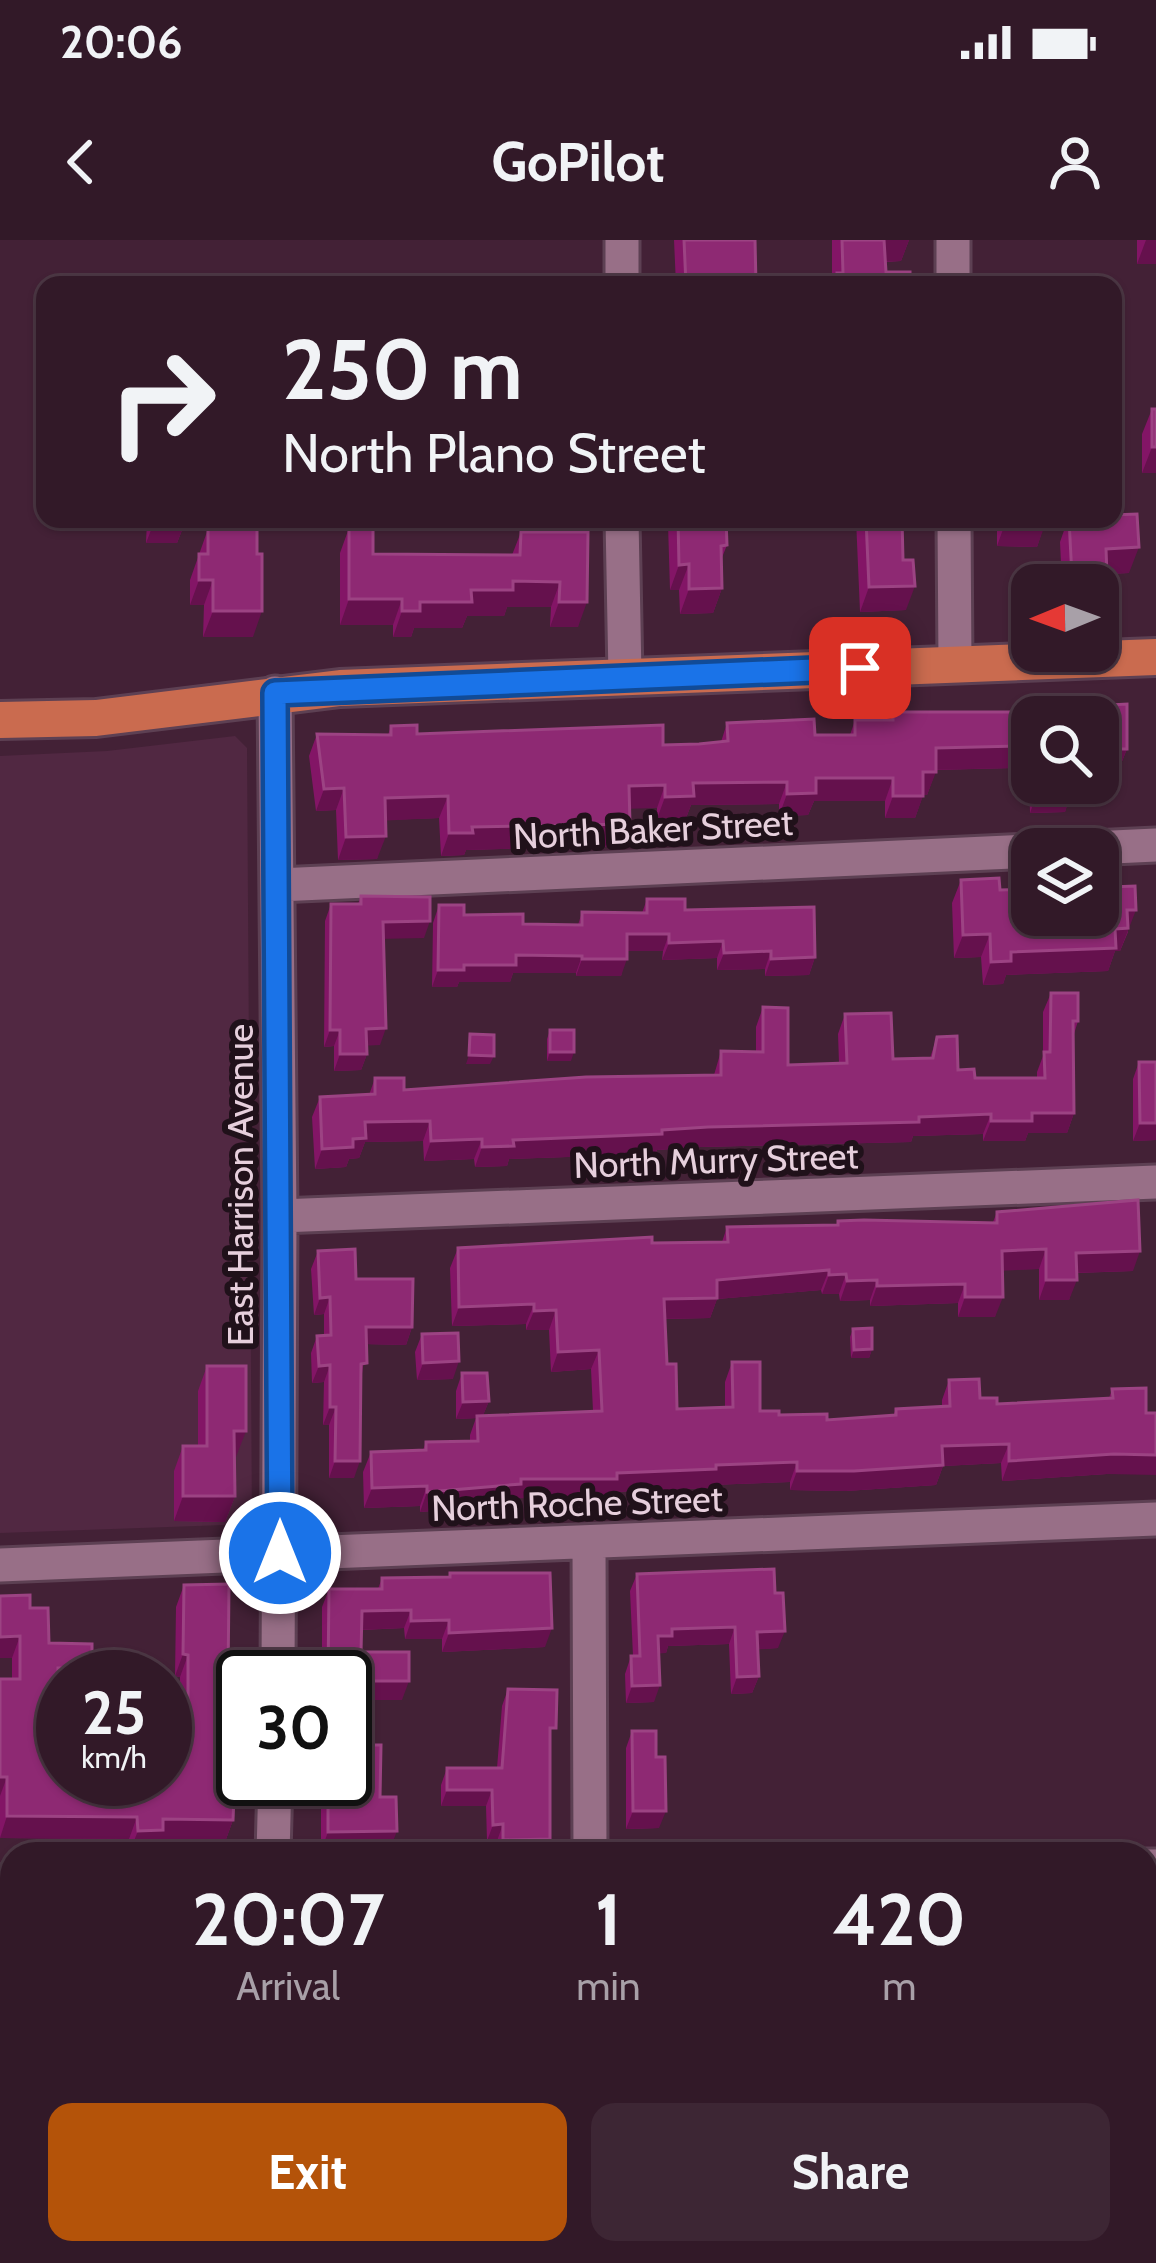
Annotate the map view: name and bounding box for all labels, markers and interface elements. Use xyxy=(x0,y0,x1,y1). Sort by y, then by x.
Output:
text: 20:06 xyxy=(60,15,183,69)
icon: back xyxy=(48,129,114,195)
text: GoPilot xyxy=(491,129,665,195)
icon: person xyxy=(1042,129,1108,195)
text: 250 m xyxy=(282,318,523,420)
icon: right xyxy=(84,324,240,480)
text: North Plano Street xyxy=(282,420,706,486)
north arrow xyxy=(1011,564,1119,672)
map controls xyxy=(1011,564,1119,936)
pin xyxy=(809,617,911,719)
icon: arrive xyxy=(827,635,893,701)
button: search xyxy=(1011,696,1119,804)
street label: North Baker Street xyxy=(512,800,794,858)
button: layers xyxy=(1011,828,1119,936)
street label: East Harrison Avenue xyxy=(218,1024,262,1346)
street label: North Murry Street xyxy=(573,1133,859,1187)
street label: North Roche Street xyxy=(431,1476,723,1530)
position arrow xyxy=(217,1490,343,1616)
speed limit sign: 30 xyxy=(216,1650,372,1806)
text: 25 xyxy=(82,1676,146,1749)
text: km/h xyxy=(81,1739,147,1776)
text: 20:07 xyxy=(192,1876,384,1963)
text: 1 xyxy=(595,1876,622,1963)
text: 420 xyxy=(832,1876,966,1963)
text: Arrival xyxy=(236,1962,340,2010)
text: min xyxy=(576,1962,641,2010)
text: m xyxy=(882,1962,916,2010)
button: Exit xyxy=(48,2103,567,2241)
button: Share xyxy=(591,2103,1110,2241)

